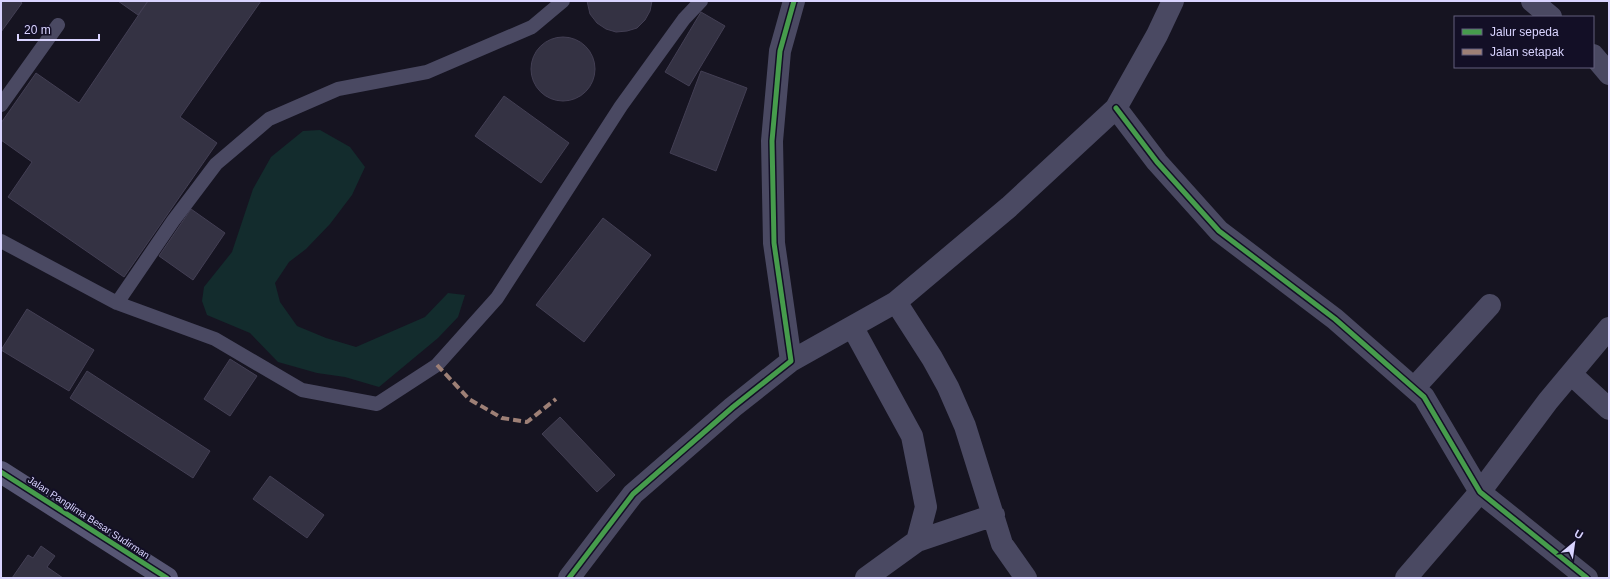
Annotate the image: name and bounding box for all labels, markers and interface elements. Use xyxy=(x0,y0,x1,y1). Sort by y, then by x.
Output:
scale bar xyxy=(18,16,99,42)
legend xyxy=(1454,16,1594,68)
text: 20 m xyxy=(24,23,51,37)
text: Jalur sepeda xyxy=(1490,25,1559,39)
text: Jalan setapak xyxy=(1490,45,1565,59)
street label: Jalan Panglima Besar Sudirman xyxy=(26,474,152,561)
north arrow xyxy=(1554,523,1594,563)
text: U xyxy=(1572,527,1585,541)

